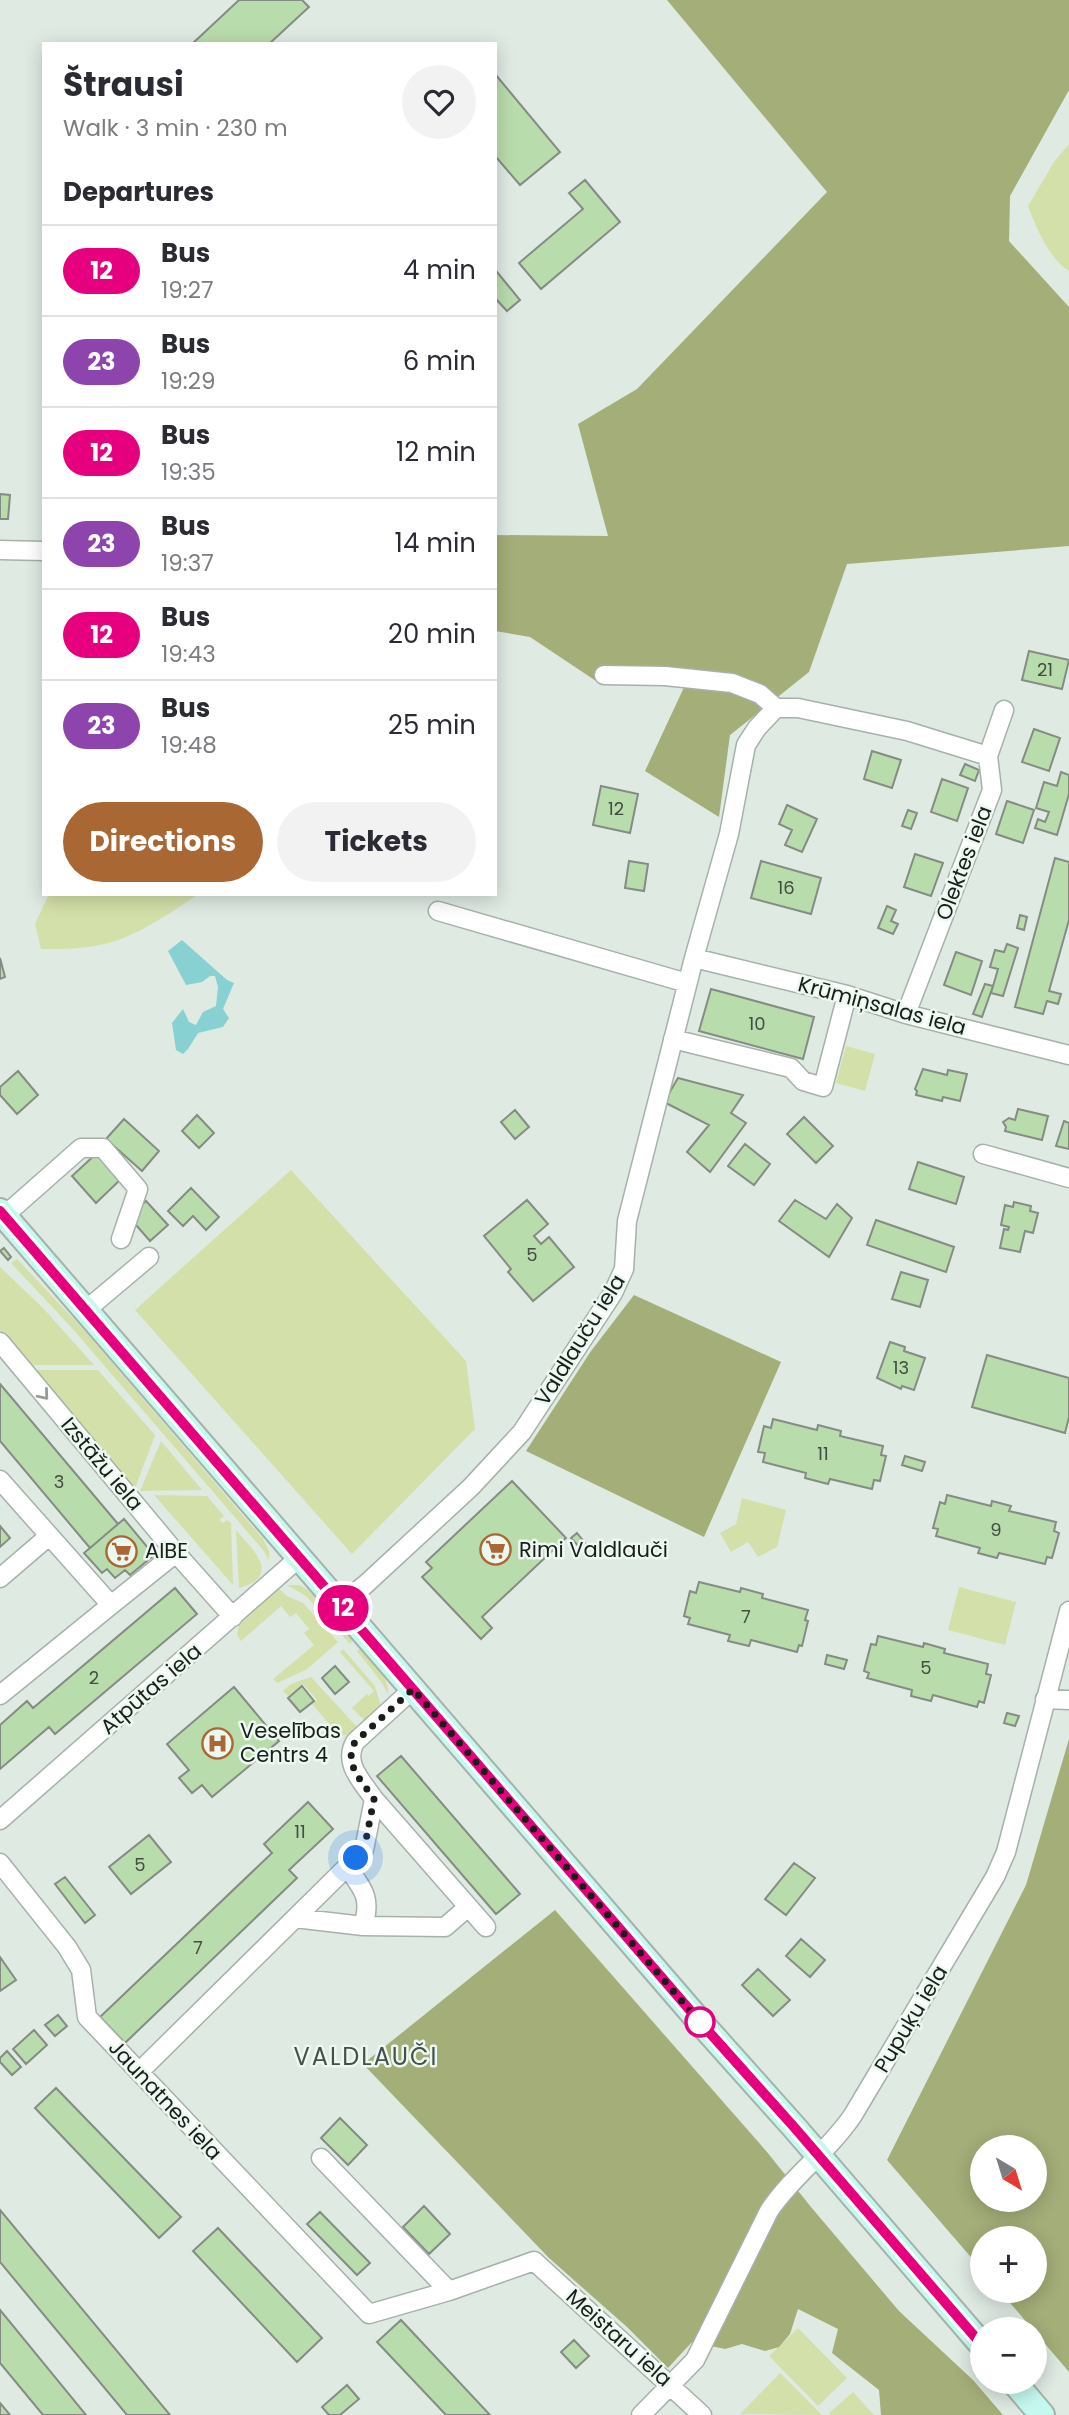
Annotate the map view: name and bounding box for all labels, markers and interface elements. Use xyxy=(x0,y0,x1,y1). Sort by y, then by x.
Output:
text: Štrausi xyxy=(63,61,184,108)
button: heart xyxy=(402,65,476,139)
text: Walk · 3 min · 230 m xyxy=(63,112,288,144)
text: Departures xyxy=(63,174,214,210)
text: Bus xyxy=(161,235,210,271)
text: 4 min xyxy=(403,252,476,288)
text: 12 xyxy=(90,254,113,287)
text: 19:27 xyxy=(161,274,214,306)
text: Bus xyxy=(161,326,210,362)
text: 6 min xyxy=(403,343,476,379)
text: 23 xyxy=(87,345,116,378)
text: 19:29 xyxy=(161,365,215,397)
text: Bus xyxy=(161,417,210,453)
text: 12 min xyxy=(396,434,476,470)
text: 12 xyxy=(90,436,113,469)
text: 19:35 xyxy=(161,456,216,488)
text: Bus xyxy=(161,508,210,544)
text: 14 min xyxy=(395,525,476,561)
text: 23 xyxy=(87,527,116,560)
text: 19:37 xyxy=(161,547,214,579)
text: Bus xyxy=(161,599,210,635)
text: 20 min xyxy=(388,616,476,652)
text: 12 xyxy=(90,618,113,651)
text: 19:43 xyxy=(161,638,216,670)
house number: 21 xyxy=(1037,657,1053,682)
text: Bus xyxy=(161,690,210,726)
text: 25 min xyxy=(388,707,476,743)
text: 23 xyxy=(87,709,116,742)
text: 19:48 xyxy=(161,729,217,761)
house number: 12 xyxy=(608,796,624,821)
street label: Olektes iela xyxy=(928,801,999,924)
button: Directions xyxy=(63,802,263,882)
button: Tickets xyxy=(277,802,476,882)
house number: 16 xyxy=(777,875,795,900)
street label: Krūmiņsalas iela xyxy=(795,969,969,1042)
house number: 10 xyxy=(748,1011,766,1036)
house number: 5 xyxy=(526,1242,538,1267)
street label: Valdlauču iela xyxy=(528,1268,632,1411)
house number: 13 xyxy=(893,1355,909,1380)
one-way arrow xyxy=(36,1386,48,1399)
street label: Izstāžu iela xyxy=(55,1411,150,1517)
house number: 11 xyxy=(817,1441,829,1466)
house number: 3 xyxy=(54,1469,64,1494)
house number: 9 xyxy=(990,1517,1002,1542)
supermarket icon: Rimi Valdlauči xyxy=(479,1533,513,1567)
supermarket icon: AIBE xyxy=(105,1534,139,1568)
place label: Rimi Valdlauči xyxy=(519,1535,668,1564)
place label: AIBE xyxy=(145,1536,188,1565)
line badge: 12 xyxy=(312,1585,374,1631)
text: 12 xyxy=(332,1591,354,1624)
house number: 7 xyxy=(741,1604,751,1629)
street label: Atpūtas iela xyxy=(94,1637,208,1741)
house number: 5 xyxy=(920,1655,932,1680)
house number: 2 xyxy=(89,1665,99,1690)
place label: Veselības Centrs 4 xyxy=(240,1716,341,1769)
hospital icon: Veselības Centrs 4 xyxy=(200,1726,234,1760)
house number: 11 xyxy=(294,1819,306,1844)
your location xyxy=(338,1840,373,1875)
house number: 5 xyxy=(134,1852,146,1877)
house number: 7 xyxy=(193,1935,203,1960)
street label: Pupuķu iela xyxy=(867,1960,954,2078)
unlabelled marker xyxy=(685,2007,715,2037)
street label: Jaunatnes iela xyxy=(102,2033,229,2166)
district label: VALDLAUČI xyxy=(294,2040,438,2073)
north arrow xyxy=(970,2135,1046,2212)
map controls xyxy=(970,2135,1047,2394)
button: + xyxy=(970,2226,1047,2303)
street label: Meistaru iela xyxy=(560,2282,679,2393)
button: − xyxy=(970,2317,1047,2394)

